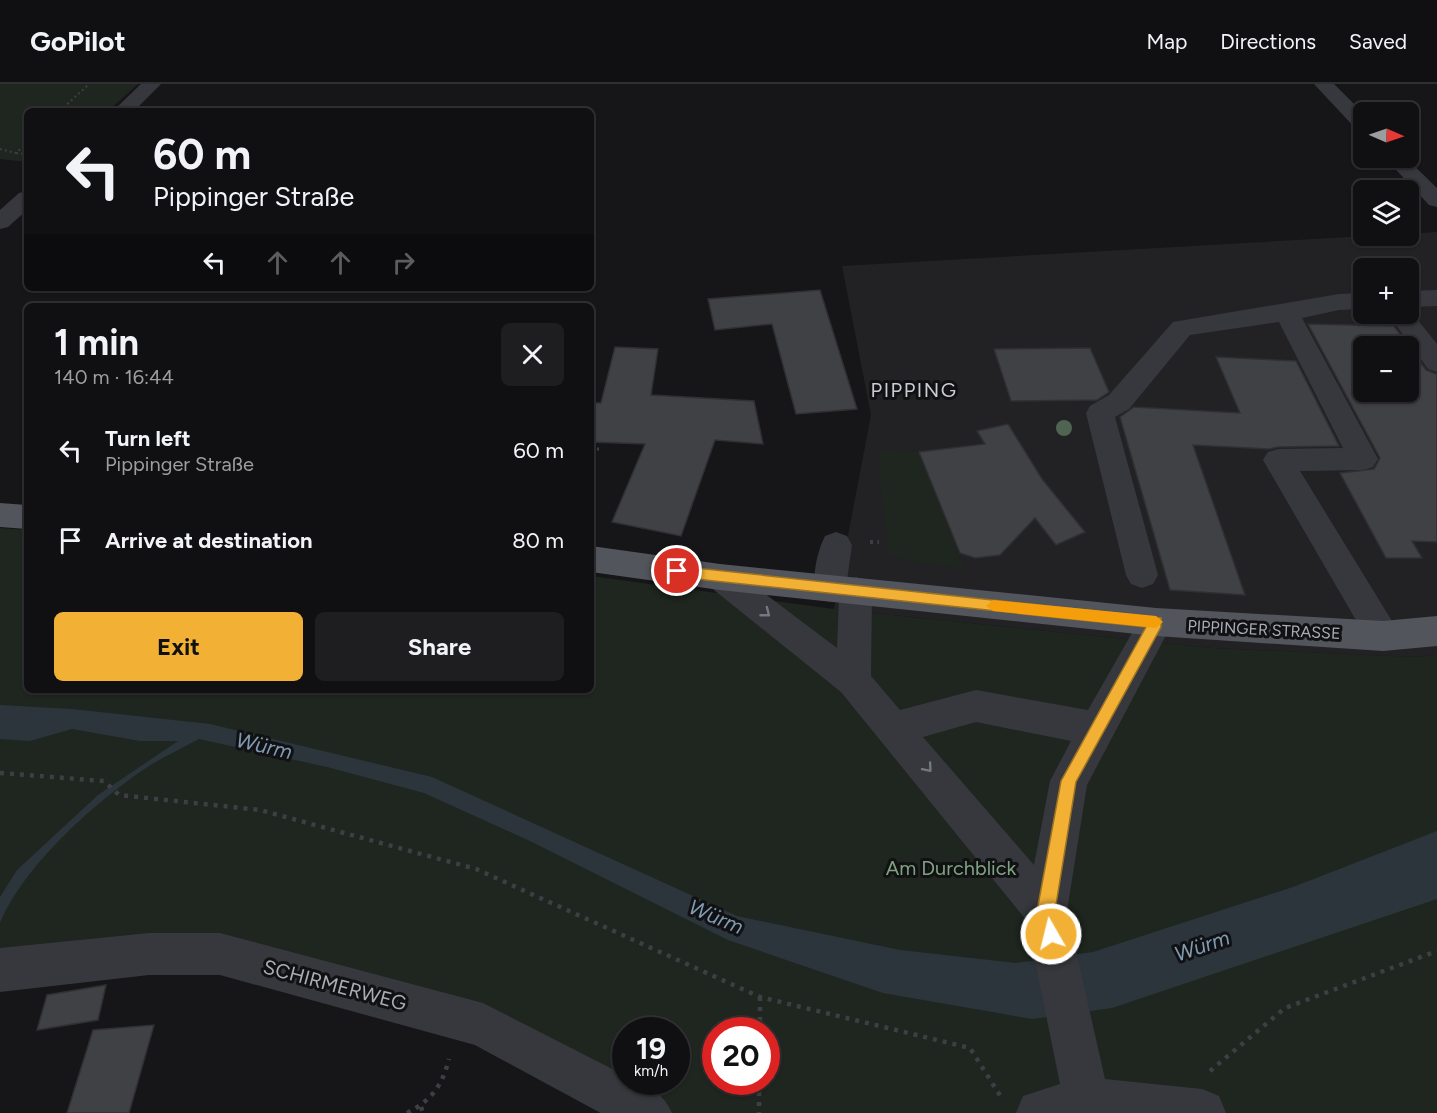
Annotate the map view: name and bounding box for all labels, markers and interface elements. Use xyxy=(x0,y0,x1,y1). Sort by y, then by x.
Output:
text: GoPilot xyxy=(30,24,126,58)
text: Map xyxy=(1146,29,1187,54)
text: Directions xyxy=(1220,29,1316,54)
text: Saved xyxy=(1349,29,1407,54)
north arrow xyxy=(1353,102,1419,168)
map controls xyxy=(1353,102,1419,402)
text: 60 m xyxy=(153,129,251,180)
icon: left xyxy=(54,132,132,210)
text: Pippinger Straße xyxy=(153,180,354,213)
button: layers xyxy=(1353,180,1419,246)
icon: left xyxy=(198,246,231,279)
icon: ahead xyxy=(261,246,294,279)
icon: ahead xyxy=(324,246,357,279)
icon: right xyxy=(387,246,420,279)
button: + xyxy=(1353,258,1419,324)
text: 1 min xyxy=(54,321,139,364)
button: close xyxy=(501,323,564,386)
button: − xyxy=(1353,336,1419,402)
text: 140 m · 16:44 xyxy=(54,365,174,389)
district label: PIPPING xyxy=(871,378,957,402)
text: Turn left xyxy=(105,425,191,452)
icon: left xyxy=(54,434,87,467)
text: 60 m xyxy=(513,437,564,464)
text: Pippinger Straße xyxy=(105,452,254,476)
icon: arrive xyxy=(54,524,87,557)
text: Arrive at destination xyxy=(105,527,313,554)
text: 80 m xyxy=(512,527,564,554)
pin xyxy=(651,545,702,596)
icon: arrive xyxy=(660,554,693,587)
one-way arrow xyxy=(759,606,770,617)
button: Exit xyxy=(54,612,303,681)
button: Share xyxy=(315,612,564,681)
street label: PIPPINGER STRASSE xyxy=(1187,616,1341,643)
water label: Würm xyxy=(234,727,295,764)
one-way arrow xyxy=(921,762,932,773)
park label: Am Durchblick xyxy=(886,856,1017,880)
water label: Würm xyxy=(685,894,747,939)
position arrow xyxy=(1019,902,1083,966)
water label: Würm xyxy=(1171,924,1233,967)
street label: SCHIRMERWEG xyxy=(261,954,409,1016)
speed limit sign: 20 xyxy=(702,1017,780,1095)
text: 19 xyxy=(636,1030,666,1067)
text: km/h xyxy=(634,1062,668,1080)

